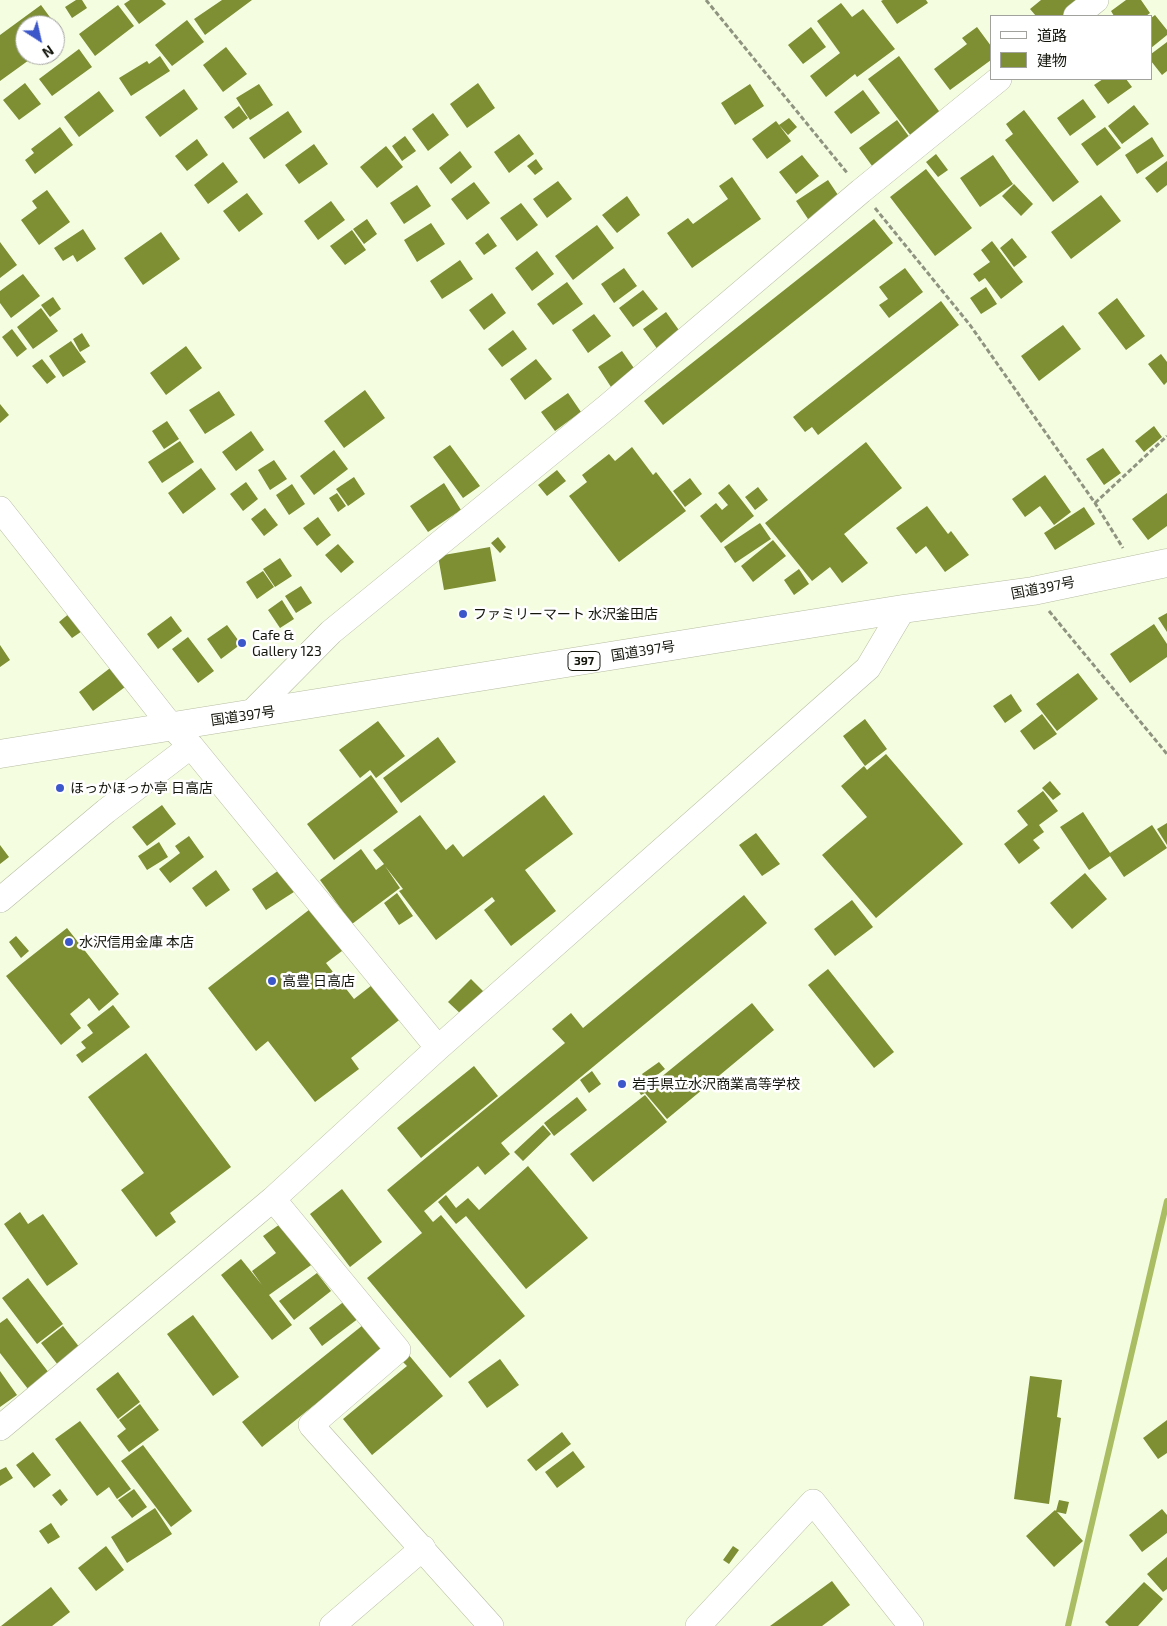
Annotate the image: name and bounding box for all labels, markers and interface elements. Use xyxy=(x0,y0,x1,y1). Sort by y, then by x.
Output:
north arrow xyxy=(15,15,65,65)
legend xyxy=(990,15,1152,80)
text: 道路 xyxy=(1037,26,1067,44)
text: N xyxy=(39,42,57,62)
text: 建物 xyxy=(1037,51,1067,69)
street label: 国道397号 xyxy=(1010,574,1076,602)
place label: ファミリーマート 水沢釜田店 xyxy=(473,606,658,622)
marker: ファミリーマート 水沢釜田店 xyxy=(457,608,469,620)
place label: Cafe & Gallery 123 xyxy=(252,627,322,660)
marker: Cafe & Gallery 123 xyxy=(236,637,248,649)
street label: 国道397号 xyxy=(610,638,676,664)
road number: 397 xyxy=(568,651,600,670)
street label: 国道397号 xyxy=(210,703,276,729)
place label: ほっかほっか亭 日高店 xyxy=(70,780,213,796)
marker: ほっかほっか亭 日高店 xyxy=(54,782,66,794)
place label: 水沢信用金庫 本店 xyxy=(79,934,194,950)
marker: 水沢信用金庫 本店 xyxy=(63,936,75,948)
place label: 高豊 日高店 xyxy=(282,973,355,989)
marker: 高豊 日高店 xyxy=(266,975,278,987)
place label: 岩手県立水沢商業高等学校 xyxy=(632,1076,800,1092)
marker: 岩手県立水沢商業高等学校 xyxy=(616,1078,628,1090)

